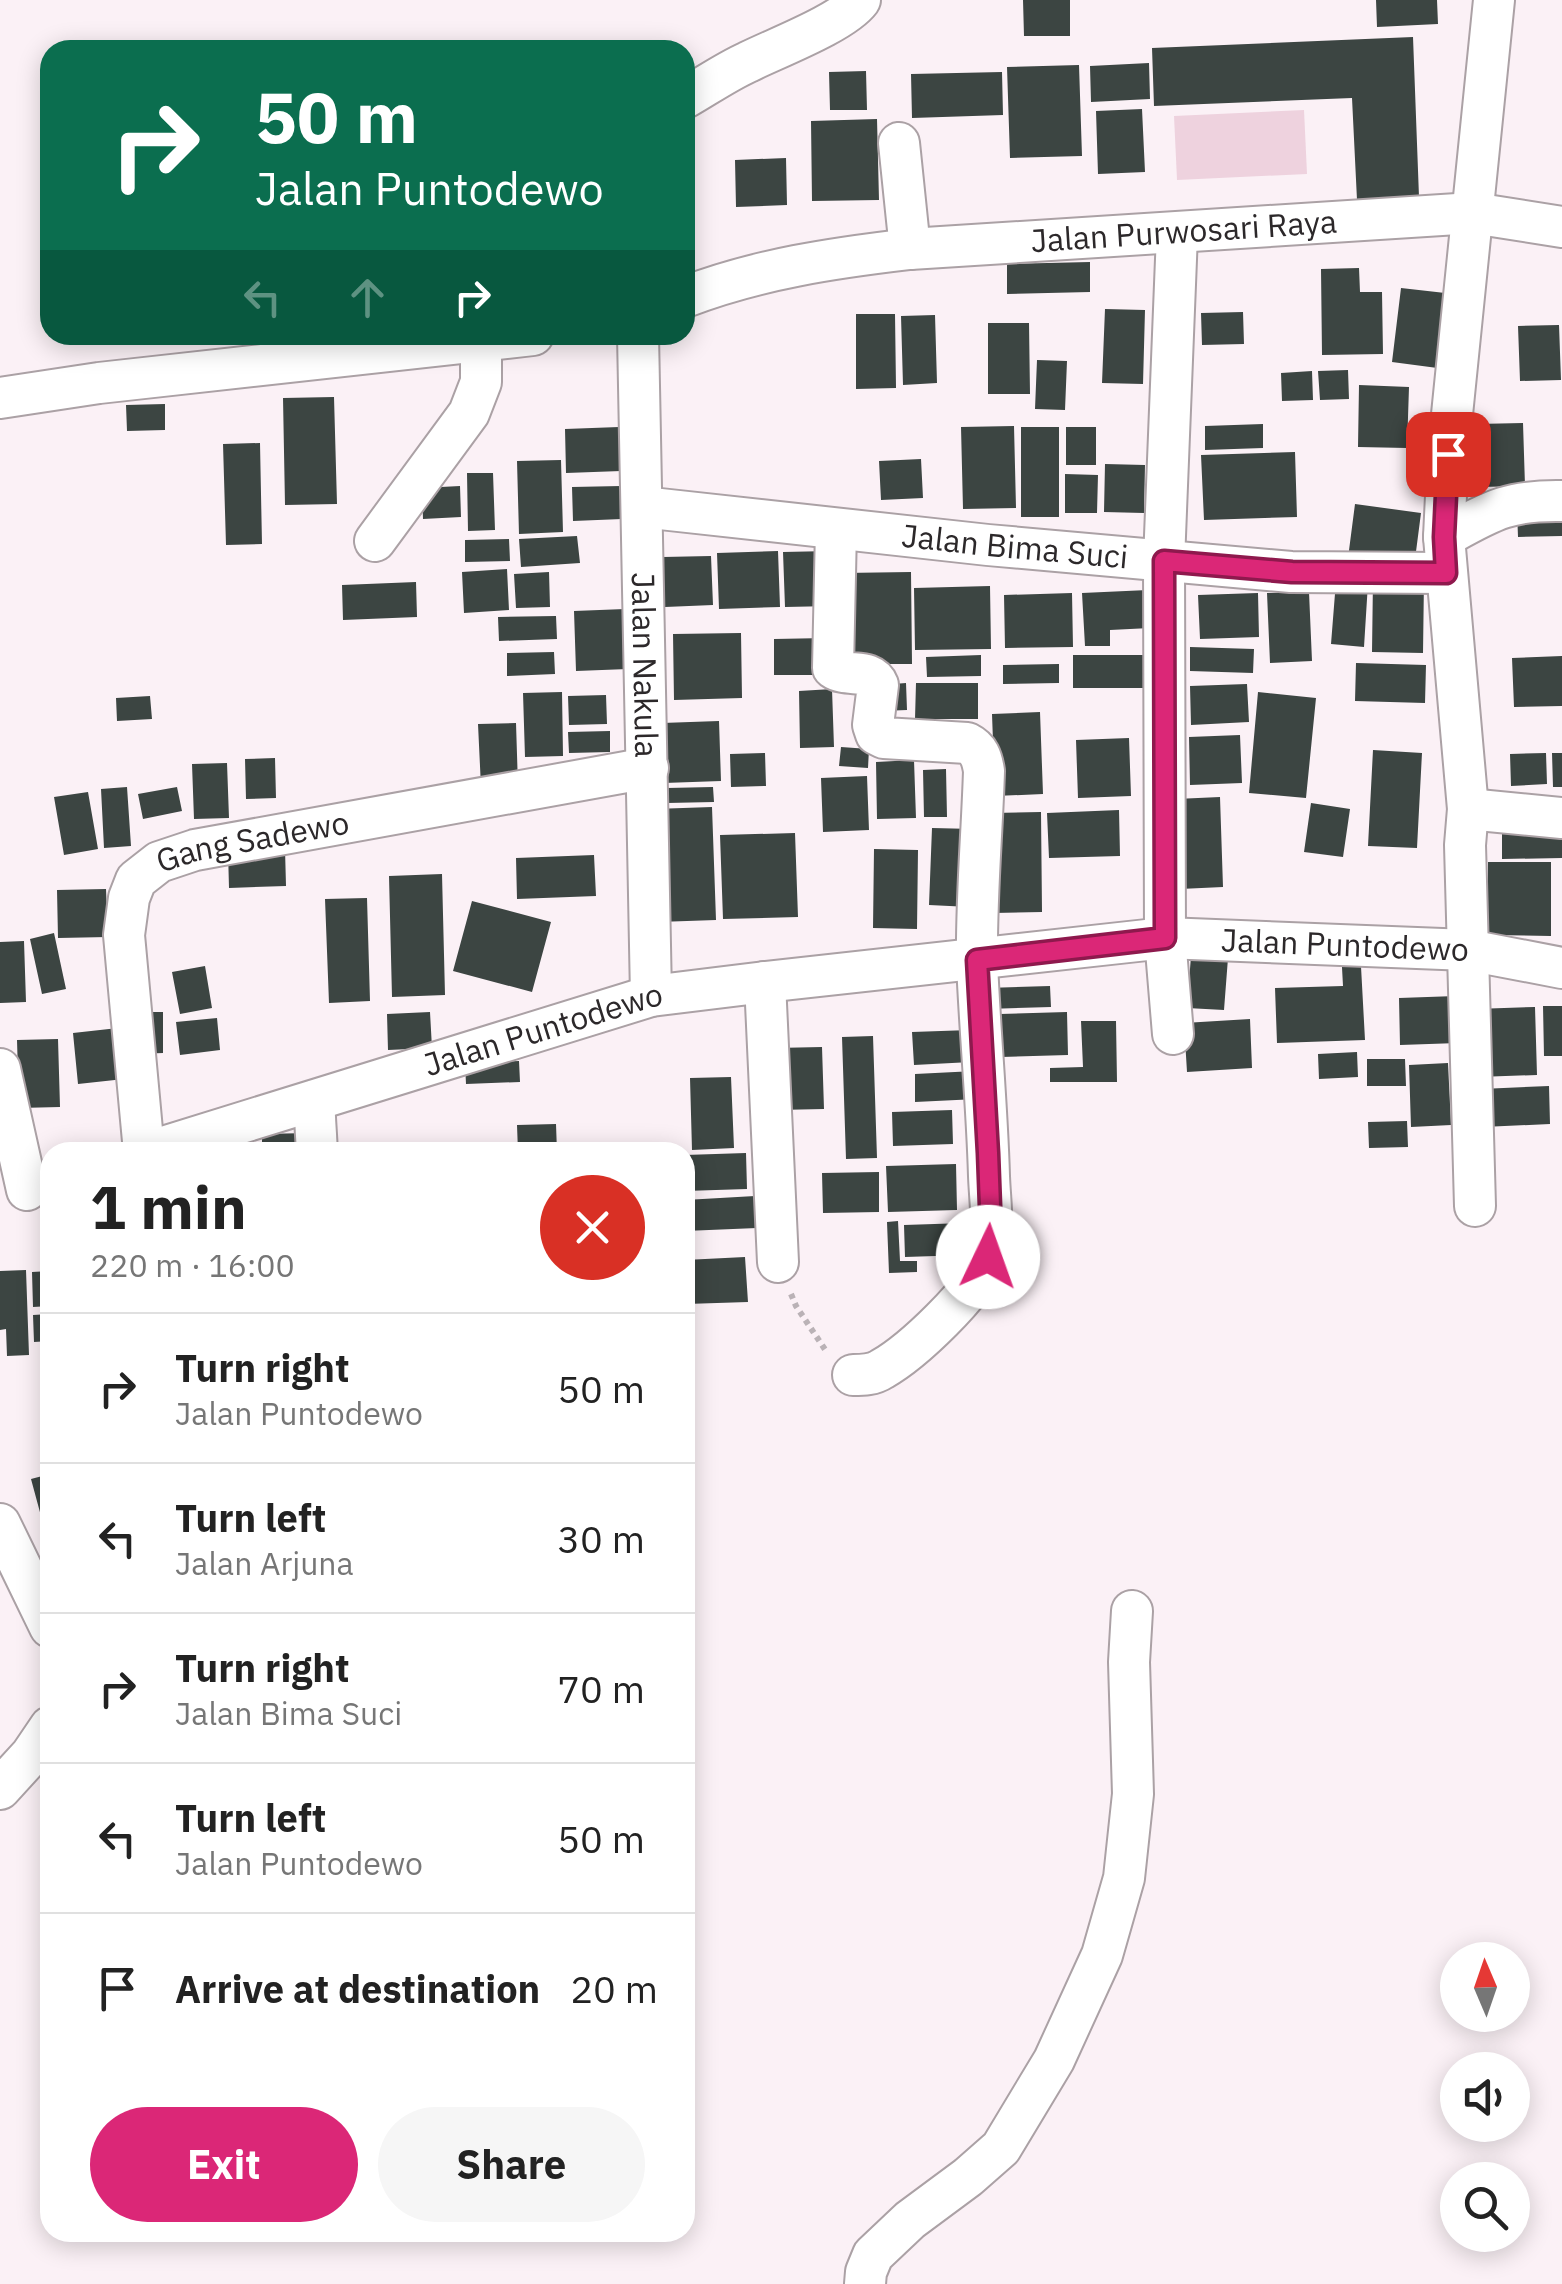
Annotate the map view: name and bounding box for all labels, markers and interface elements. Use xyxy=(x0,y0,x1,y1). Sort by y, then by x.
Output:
text: 50 m xyxy=(255,71,418,162)
icon: right xyxy=(90,80,220,210)
text: Jalan Puntodewo xyxy=(255,159,604,217)
street label: Jalan Purwosari Raya xyxy=(1029,200,1338,261)
icon: left xyxy=(235,270,290,325)
icon: ahead xyxy=(340,270,395,325)
icon: right xyxy=(445,270,500,325)
pin xyxy=(1406,412,1491,497)
icon: arrive xyxy=(1421,427,1476,482)
street label: Jalan Bima Suci xyxy=(900,514,1130,577)
street label: Jalan Nakula xyxy=(623,572,668,758)
street label: Gang Sadewo xyxy=(150,801,352,882)
street label: Jalan Puntodewo xyxy=(1220,918,1470,970)
street label: Jalan Puntodewo xyxy=(418,973,665,1085)
text: 1 min xyxy=(90,1167,247,1246)
button: close xyxy=(540,1175,645,1280)
position arrow xyxy=(936,1205,1040,1309)
text: 220 m · 16:00 xyxy=(90,1244,295,1286)
text: Turn right xyxy=(175,1343,350,1392)
icon: right xyxy=(90,1361,145,1416)
text: 50 m xyxy=(557,1364,645,1413)
text: Jalan Puntodewo xyxy=(175,1392,423,1434)
text: Turn left xyxy=(175,1493,326,1542)
icon: left xyxy=(90,1511,145,1566)
text: 30 m xyxy=(557,1514,645,1563)
text: Jalan Arjuna xyxy=(175,1542,354,1584)
text: Turn right xyxy=(175,1643,350,1692)
icon: right xyxy=(90,1661,145,1716)
text: 70 m xyxy=(557,1664,645,1713)
text: Jalan Bima Suci xyxy=(175,1692,402,1734)
text: Turn left xyxy=(175,1793,326,1842)
icon: left xyxy=(90,1811,145,1866)
text: 50 m xyxy=(557,1814,645,1863)
text: Jalan Puntodewo xyxy=(175,1842,423,1884)
north arrow xyxy=(1440,1942,1530,2032)
map controls xyxy=(1440,1942,1530,2252)
icon: arrive xyxy=(90,1961,145,2016)
text: Arrive at destination xyxy=(175,1964,540,2013)
text: 20 m xyxy=(570,1964,658,2013)
button: sound xyxy=(1440,2052,1530,2142)
button: Exit xyxy=(90,2107,358,2222)
button: Share xyxy=(378,2107,645,2222)
button: search xyxy=(1440,2162,1530,2252)

